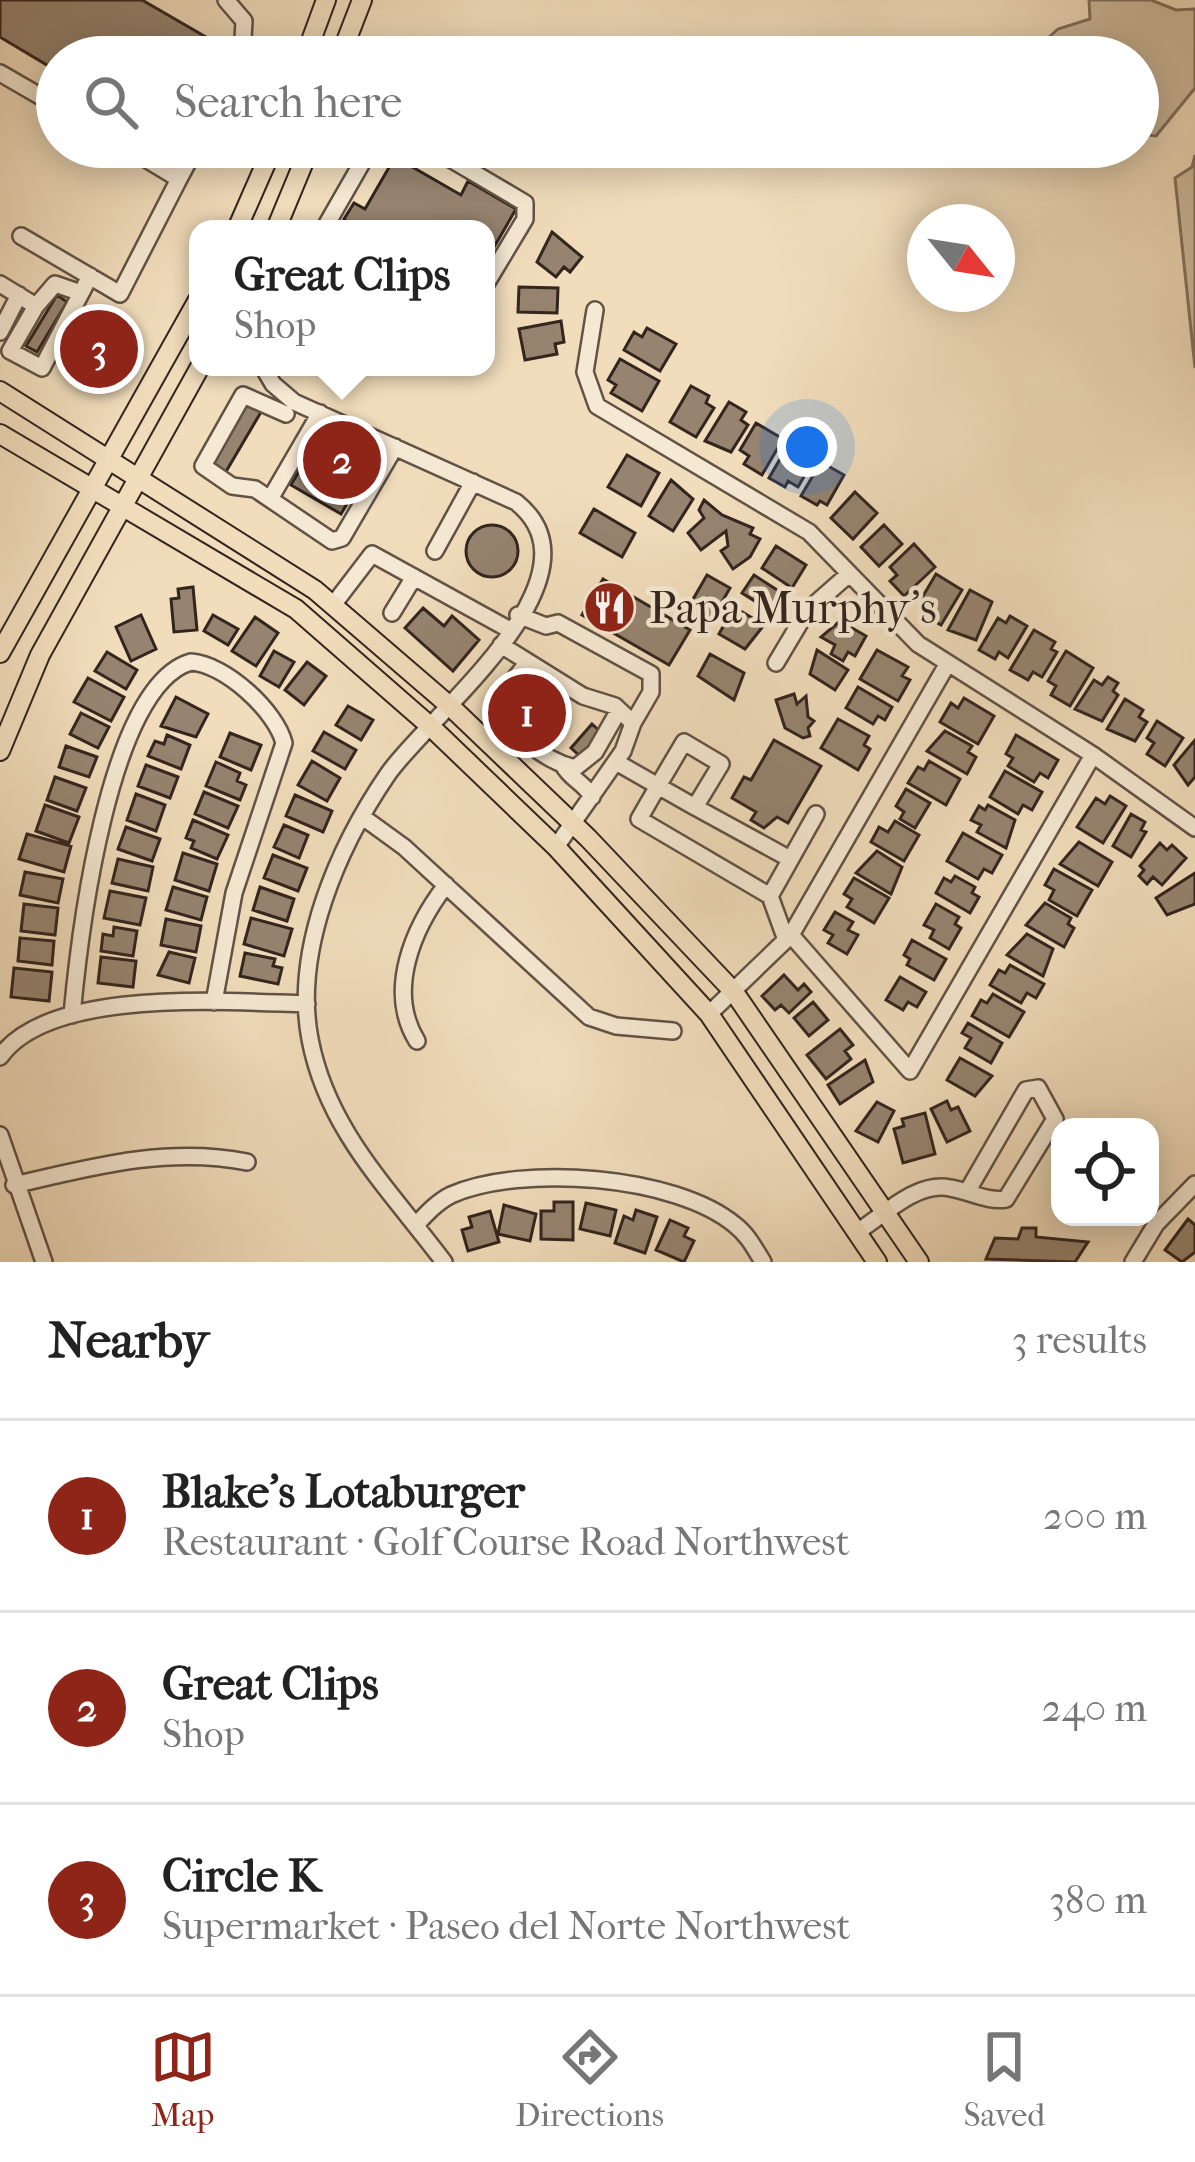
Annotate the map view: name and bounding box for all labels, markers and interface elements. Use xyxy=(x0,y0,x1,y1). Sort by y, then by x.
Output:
search box xyxy=(36,36,1159,168)
icon: search xyxy=(78,69,144,135)
text: Search here xyxy=(174,76,402,129)
north arrow xyxy=(907,204,1015,312)
popup xyxy=(189,220,495,376)
text: Great Clips xyxy=(234,249,450,302)
text: Shop xyxy=(234,302,317,348)
pin: 3 xyxy=(60,304,138,394)
pin: 2 xyxy=(303,415,381,505)
your location xyxy=(777,417,837,477)
restaurant icon: Papa Murphy's xyxy=(582,580,638,636)
place label: Papa Murphy's xyxy=(649,582,937,635)
pin: 1 xyxy=(488,668,566,758)
map controls xyxy=(1051,1118,1159,1226)
button: locate xyxy=(1051,1118,1159,1226)
text: Nearby xyxy=(48,1310,209,1370)
text: 3 results xyxy=(1012,1317,1147,1363)
text: Blake's Lotaburger xyxy=(162,1466,525,1519)
text: 1 xyxy=(80,1493,94,1539)
text: 200 m xyxy=(1043,1493,1147,1539)
text: Restaurant · Golf Course Road Northwest xyxy=(162,1519,850,1565)
text: Great Clips xyxy=(162,1658,379,1711)
text: 2 xyxy=(77,1685,97,1731)
text: 240 m xyxy=(1042,1685,1147,1731)
text: Shop xyxy=(162,1711,245,1757)
text: Circle K xyxy=(162,1850,321,1903)
text: 3 xyxy=(79,1877,95,1923)
text: 380 m xyxy=(1049,1877,1147,1923)
text: Supermarket · Paseo del Norte Northwest xyxy=(162,1903,850,1949)
tab: Map xyxy=(150,2024,216,2135)
tab: Directions xyxy=(515,2024,664,2135)
tab: Saved xyxy=(963,2024,1045,2135)

